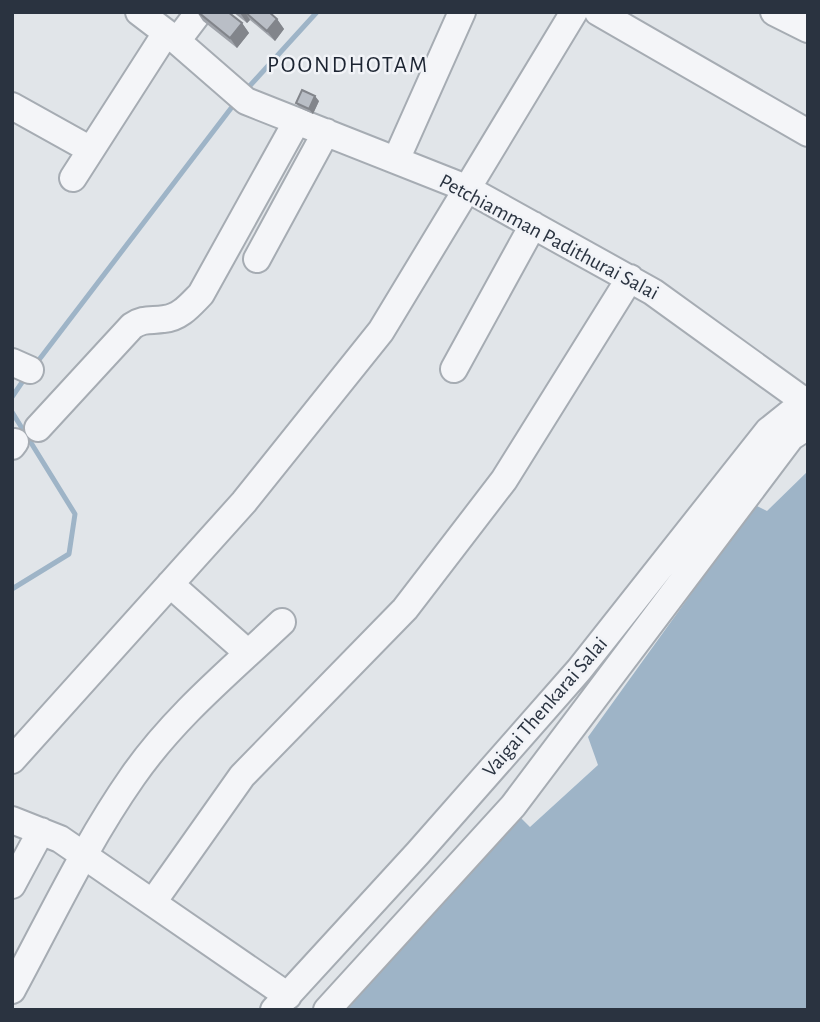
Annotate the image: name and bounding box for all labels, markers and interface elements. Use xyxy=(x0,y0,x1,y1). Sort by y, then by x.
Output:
district label: POONDHOTAM xyxy=(267,54,429,77)
street label: Petchiamman Padithurai Salai xyxy=(436,170,662,304)
street label: Vaigai Thenkarai Salai xyxy=(479,633,611,781)

